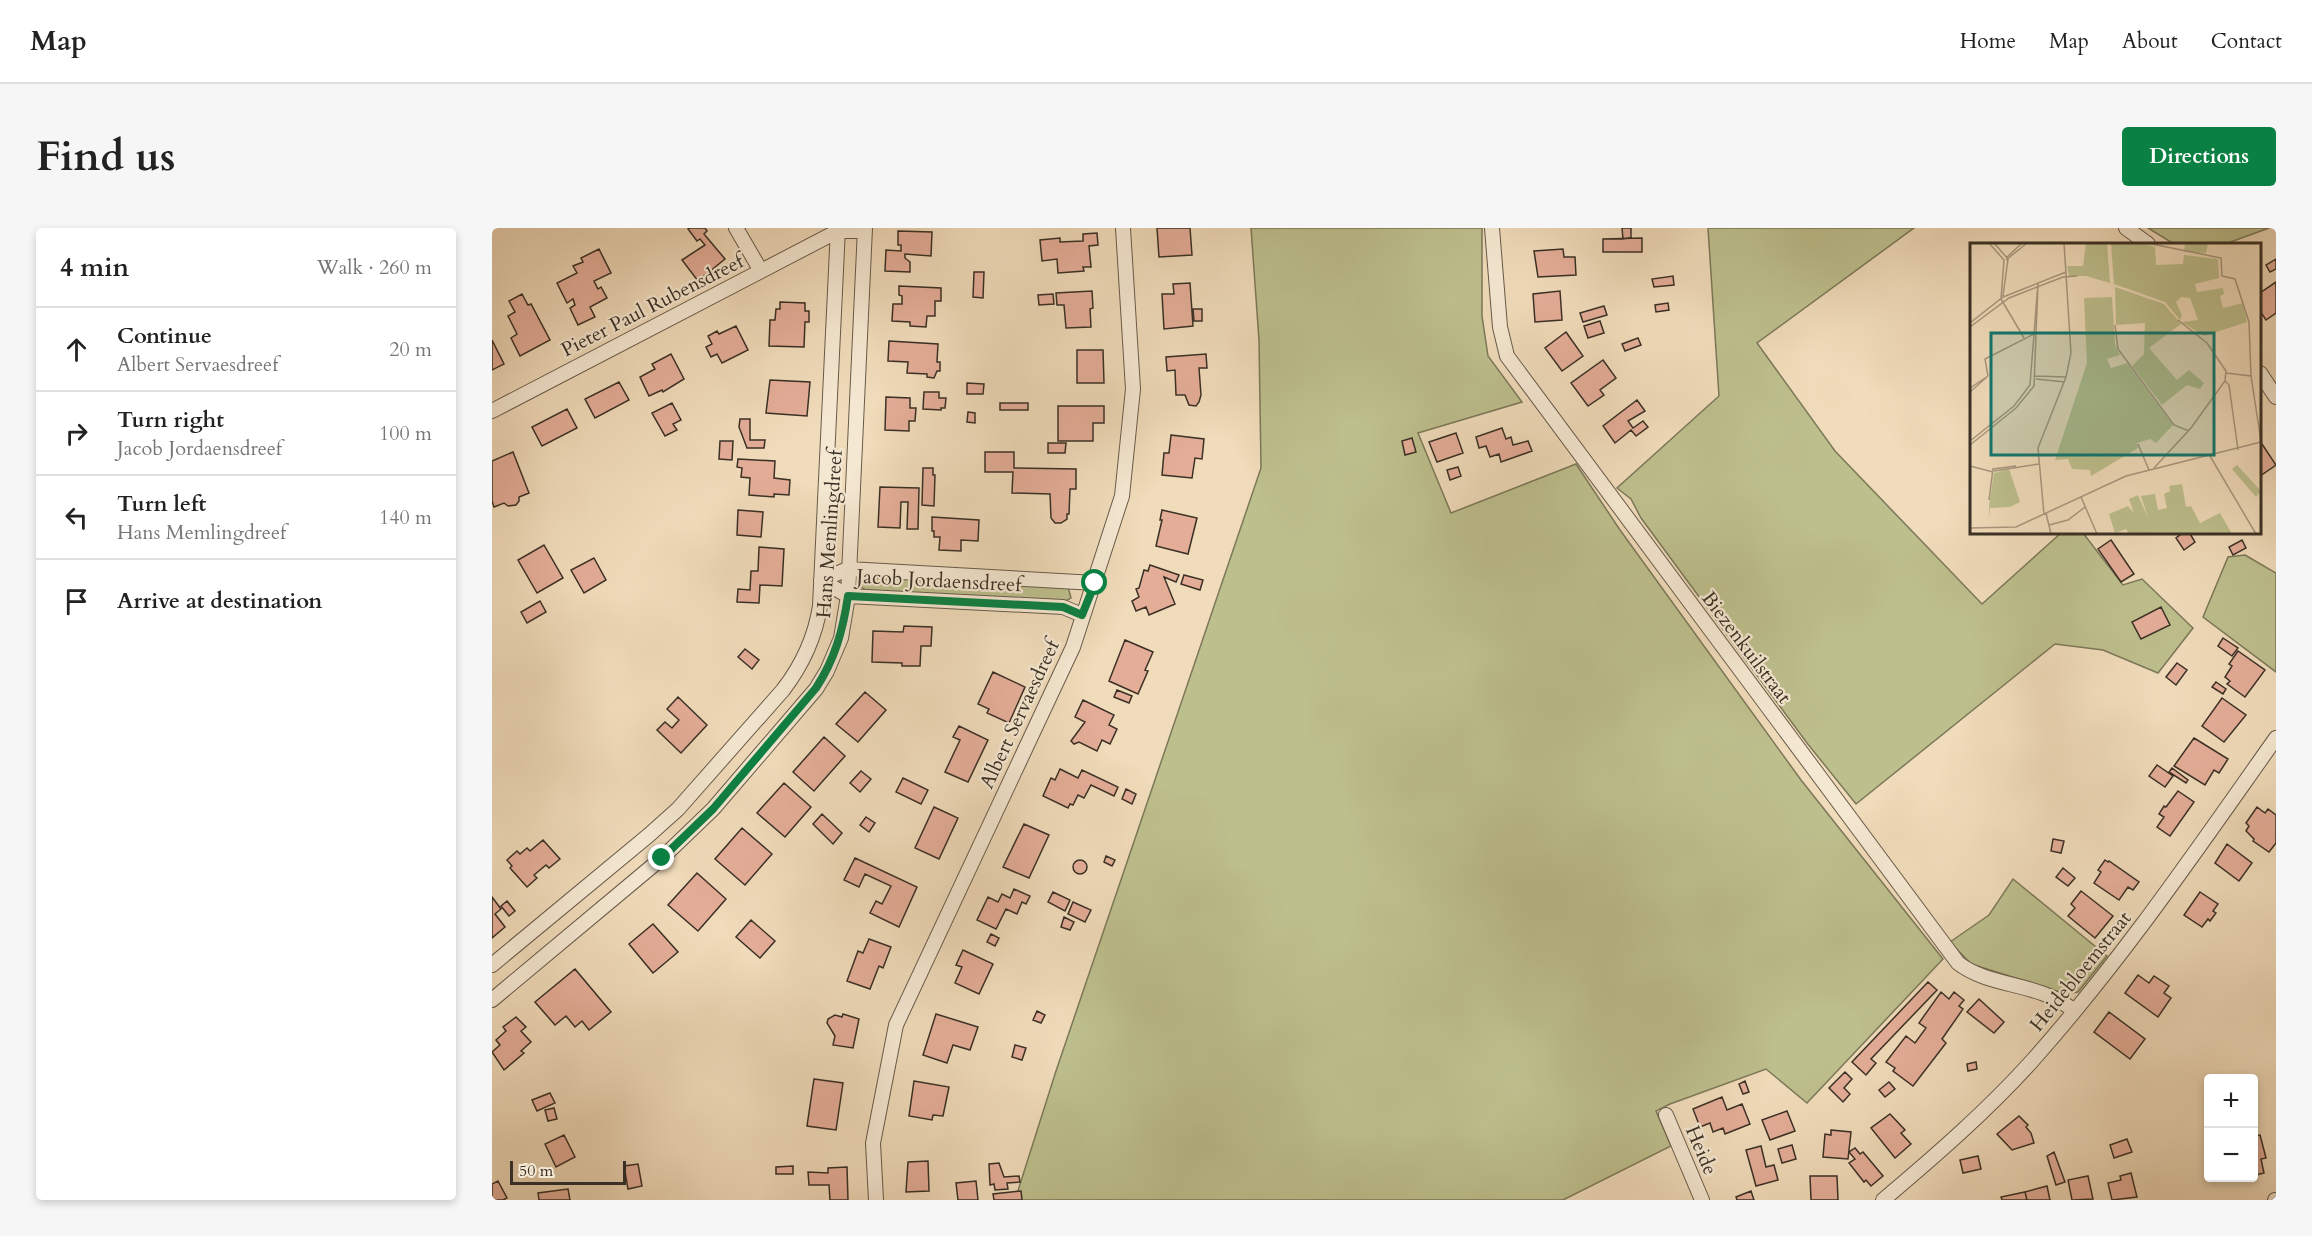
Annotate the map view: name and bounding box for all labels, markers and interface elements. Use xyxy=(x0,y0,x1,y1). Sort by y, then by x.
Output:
text: Map xyxy=(30,22,87,60)
text: Home xyxy=(1960,27,2016,56)
text: Map xyxy=(2049,27,2089,56)
text: About xyxy=(2122,27,2178,56)
text: Contact xyxy=(2211,27,2282,56)
button: Directions xyxy=(2122,127,2276,186)
text: Find us xyxy=(36,128,176,185)
inset map xyxy=(1970,243,2261,534)
street label: Pieter Paul Rubensdreef xyxy=(556,246,751,363)
text: 4 min xyxy=(60,250,129,285)
text: Walk · 260 m xyxy=(317,254,432,281)
text: Continue xyxy=(117,321,212,351)
icon: ahead xyxy=(60,333,93,366)
text: 20 m xyxy=(389,336,432,363)
text: Albert Servaesdreef xyxy=(117,351,278,378)
text: Turn right xyxy=(117,405,224,435)
icon: right xyxy=(60,417,93,450)
text: 100 m xyxy=(379,420,432,447)
text: Jacob Jordaensdreef xyxy=(117,435,282,462)
street label: Hans Memlingdreef xyxy=(810,446,849,619)
text: Turn left xyxy=(117,489,206,519)
icon: left xyxy=(60,501,93,534)
text: 140 m xyxy=(379,504,432,531)
text: Hans Memlingdreef xyxy=(117,519,286,546)
street label: Jacob Jordaensdreef xyxy=(853,563,1025,598)
route start xyxy=(1081,569,1107,595)
icon: arrive xyxy=(60,585,93,618)
text: Arrive at destination xyxy=(117,586,322,616)
street label: Biezenkuilstraat xyxy=(1696,586,1798,709)
street label: Albert Servaesdreef xyxy=(973,633,1067,793)
route end xyxy=(648,844,674,870)
street label: Heidebloemstraat xyxy=(2023,905,2138,1037)
map controls xyxy=(2204,1074,2258,1182)
button: + xyxy=(2204,1074,2258,1128)
street label: Heide xyxy=(1679,1121,1724,1179)
button: − xyxy=(2204,1128,2258,1182)
scale bar xyxy=(510,1158,626,1186)
text: 50 m xyxy=(519,1160,553,1182)

